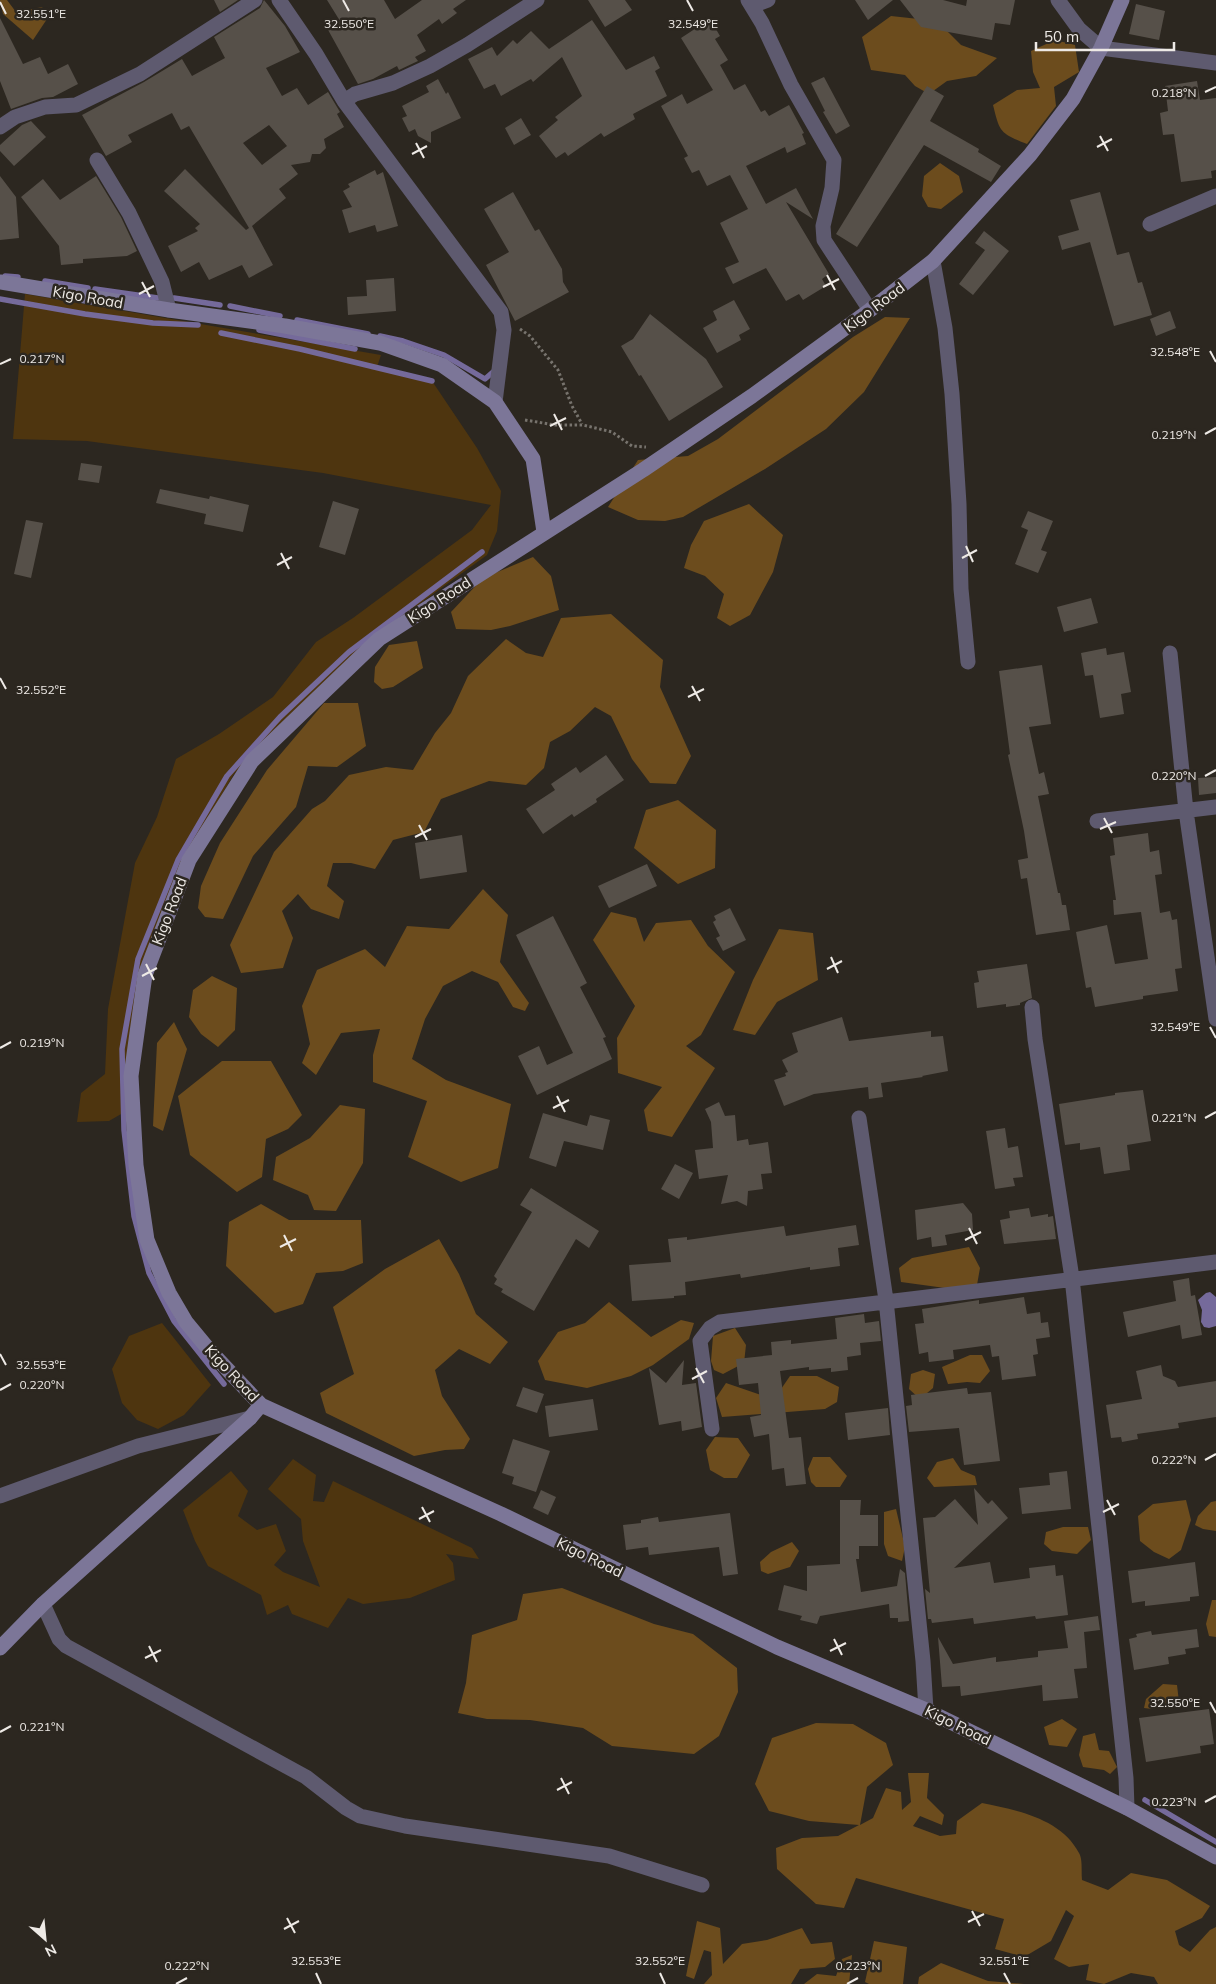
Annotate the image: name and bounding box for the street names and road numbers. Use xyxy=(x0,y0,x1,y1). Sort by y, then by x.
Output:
street label: Kigo Road xyxy=(840,278,908,336)
street label: Kigo Road xyxy=(51,281,125,313)
street label: Kigo Road xyxy=(404,573,474,627)
street label: Kigo Road xyxy=(147,874,191,948)
street label: Kigo Road xyxy=(201,1340,263,1406)
street label: Kigo Road xyxy=(554,1533,626,1581)
street label: Kigo Road xyxy=(922,1701,994,1749)

